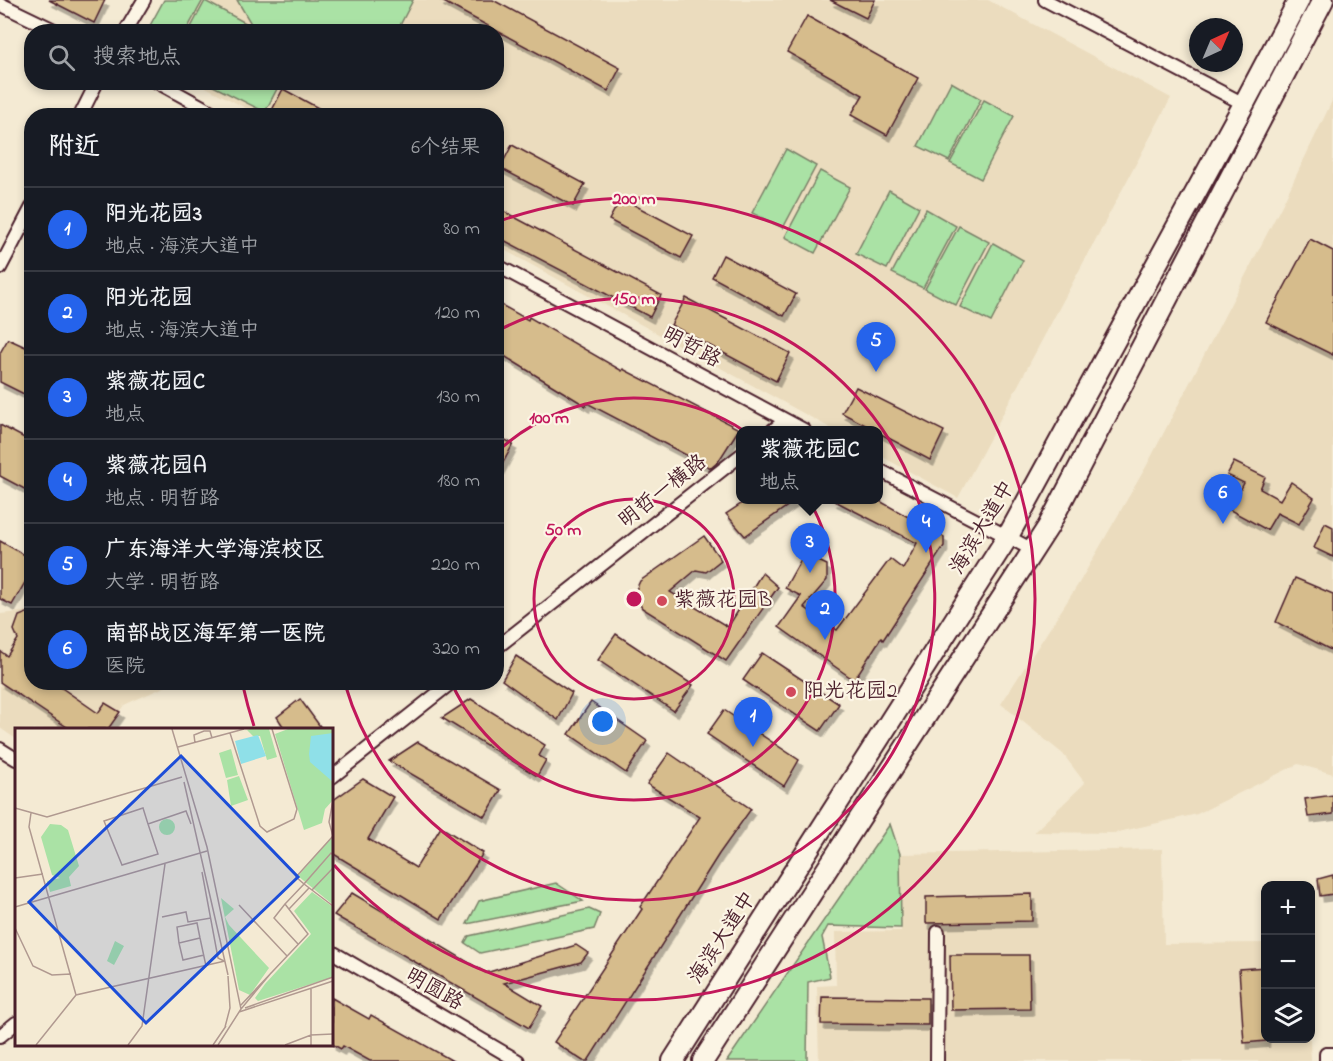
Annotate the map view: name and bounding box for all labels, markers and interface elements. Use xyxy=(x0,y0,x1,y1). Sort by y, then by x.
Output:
north arrow xyxy=(1189,18,1243,72)
search box xyxy=(24,24,504,90)
icon: search xyxy=(45,41,78,74)
text: 搜索地点 xyxy=(93,42,181,74)
text: 附近 xyxy=(48,129,100,167)
text: 6个结果 xyxy=(411,134,480,163)
text: 200 m xyxy=(612,187,656,213)
text: 阳光花园3 xyxy=(105,199,202,231)
text: 1 xyxy=(64,215,71,244)
text: 80 m xyxy=(443,215,480,244)
text: 地点 · 海滨大道中 xyxy=(105,233,259,262)
text: 阳光花园 xyxy=(105,283,193,315)
text: 150 m xyxy=(613,287,655,313)
text: 2 xyxy=(63,299,72,328)
text: 120 m xyxy=(435,299,480,328)
text: 地点 · 海滨大道中 xyxy=(105,317,259,346)
street label: 明哲路 xyxy=(656,320,726,376)
pin: 5 xyxy=(856,322,896,372)
text: 紫薇花园C xyxy=(105,367,205,399)
text: 3 xyxy=(63,383,72,412)
text: 130 m xyxy=(436,383,480,412)
text: 地点 xyxy=(105,401,145,430)
text: 100 m xyxy=(529,406,569,432)
popup xyxy=(736,426,883,504)
text: 紫薇花园C xyxy=(759,435,860,467)
street label: 明哲一横路 xyxy=(612,448,714,536)
text: 紫薇花园A xyxy=(105,451,207,483)
text: 4 xyxy=(63,467,72,496)
text: 180 m xyxy=(437,467,480,496)
text: 地点 xyxy=(759,469,799,498)
pin: 6 xyxy=(1204,474,1242,524)
street label: 海滨大道中 xyxy=(943,475,1023,581)
text: 地点 · 明哲路 xyxy=(105,485,219,514)
pin: 4 xyxy=(906,504,946,553)
text: 50 m xyxy=(545,518,581,544)
pin: 3 xyxy=(790,524,830,573)
text: 广东海洋大学海滨校区 xyxy=(105,535,325,567)
text: 5 xyxy=(62,551,73,580)
text: 220 m xyxy=(431,551,480,580)
text: 大学 · 明哲路 xyxy=(105,569,219,598)
place label: 紫薇花园B xyxy=(674,586,772,616)
centre of rings xyxy=(624,589,644,609)
pin: 2 xyxy=(806,590,844,640)
marker: 紫薇花园B xyxy=(655,594,669,608)
text: 南部战区海军第一医院 xyxy=(105,619,325,651)
text: 6 xyxy=(63,635,72,664)
text: 320 m xyxy=(433,635,480,664)
text: 医院 xyxy=(105,653,145,682)
place label: 阳光花园2 xyxy=(803,677,897,707)
marker: 阳光花园2 xyxy=(784,685,798,699)
pin: 1 xyxy=(734,698,772,747)
your location xyxy=(588,707,617,736)
inset map xyxy=(15,728,333,1046)
map controls xyxy=(1261,881,1315,1043)
button: + xyxy=(1261,881,1315,935)
street label: 海滨大道中 xyxy=(682,886,764,990)
button: − xyxy=(1261,935,1315,989)
street label: 明圆路 xyxy=(399,961,469,1019)
button: layers xyxy=(1261,989,1315,1043)

